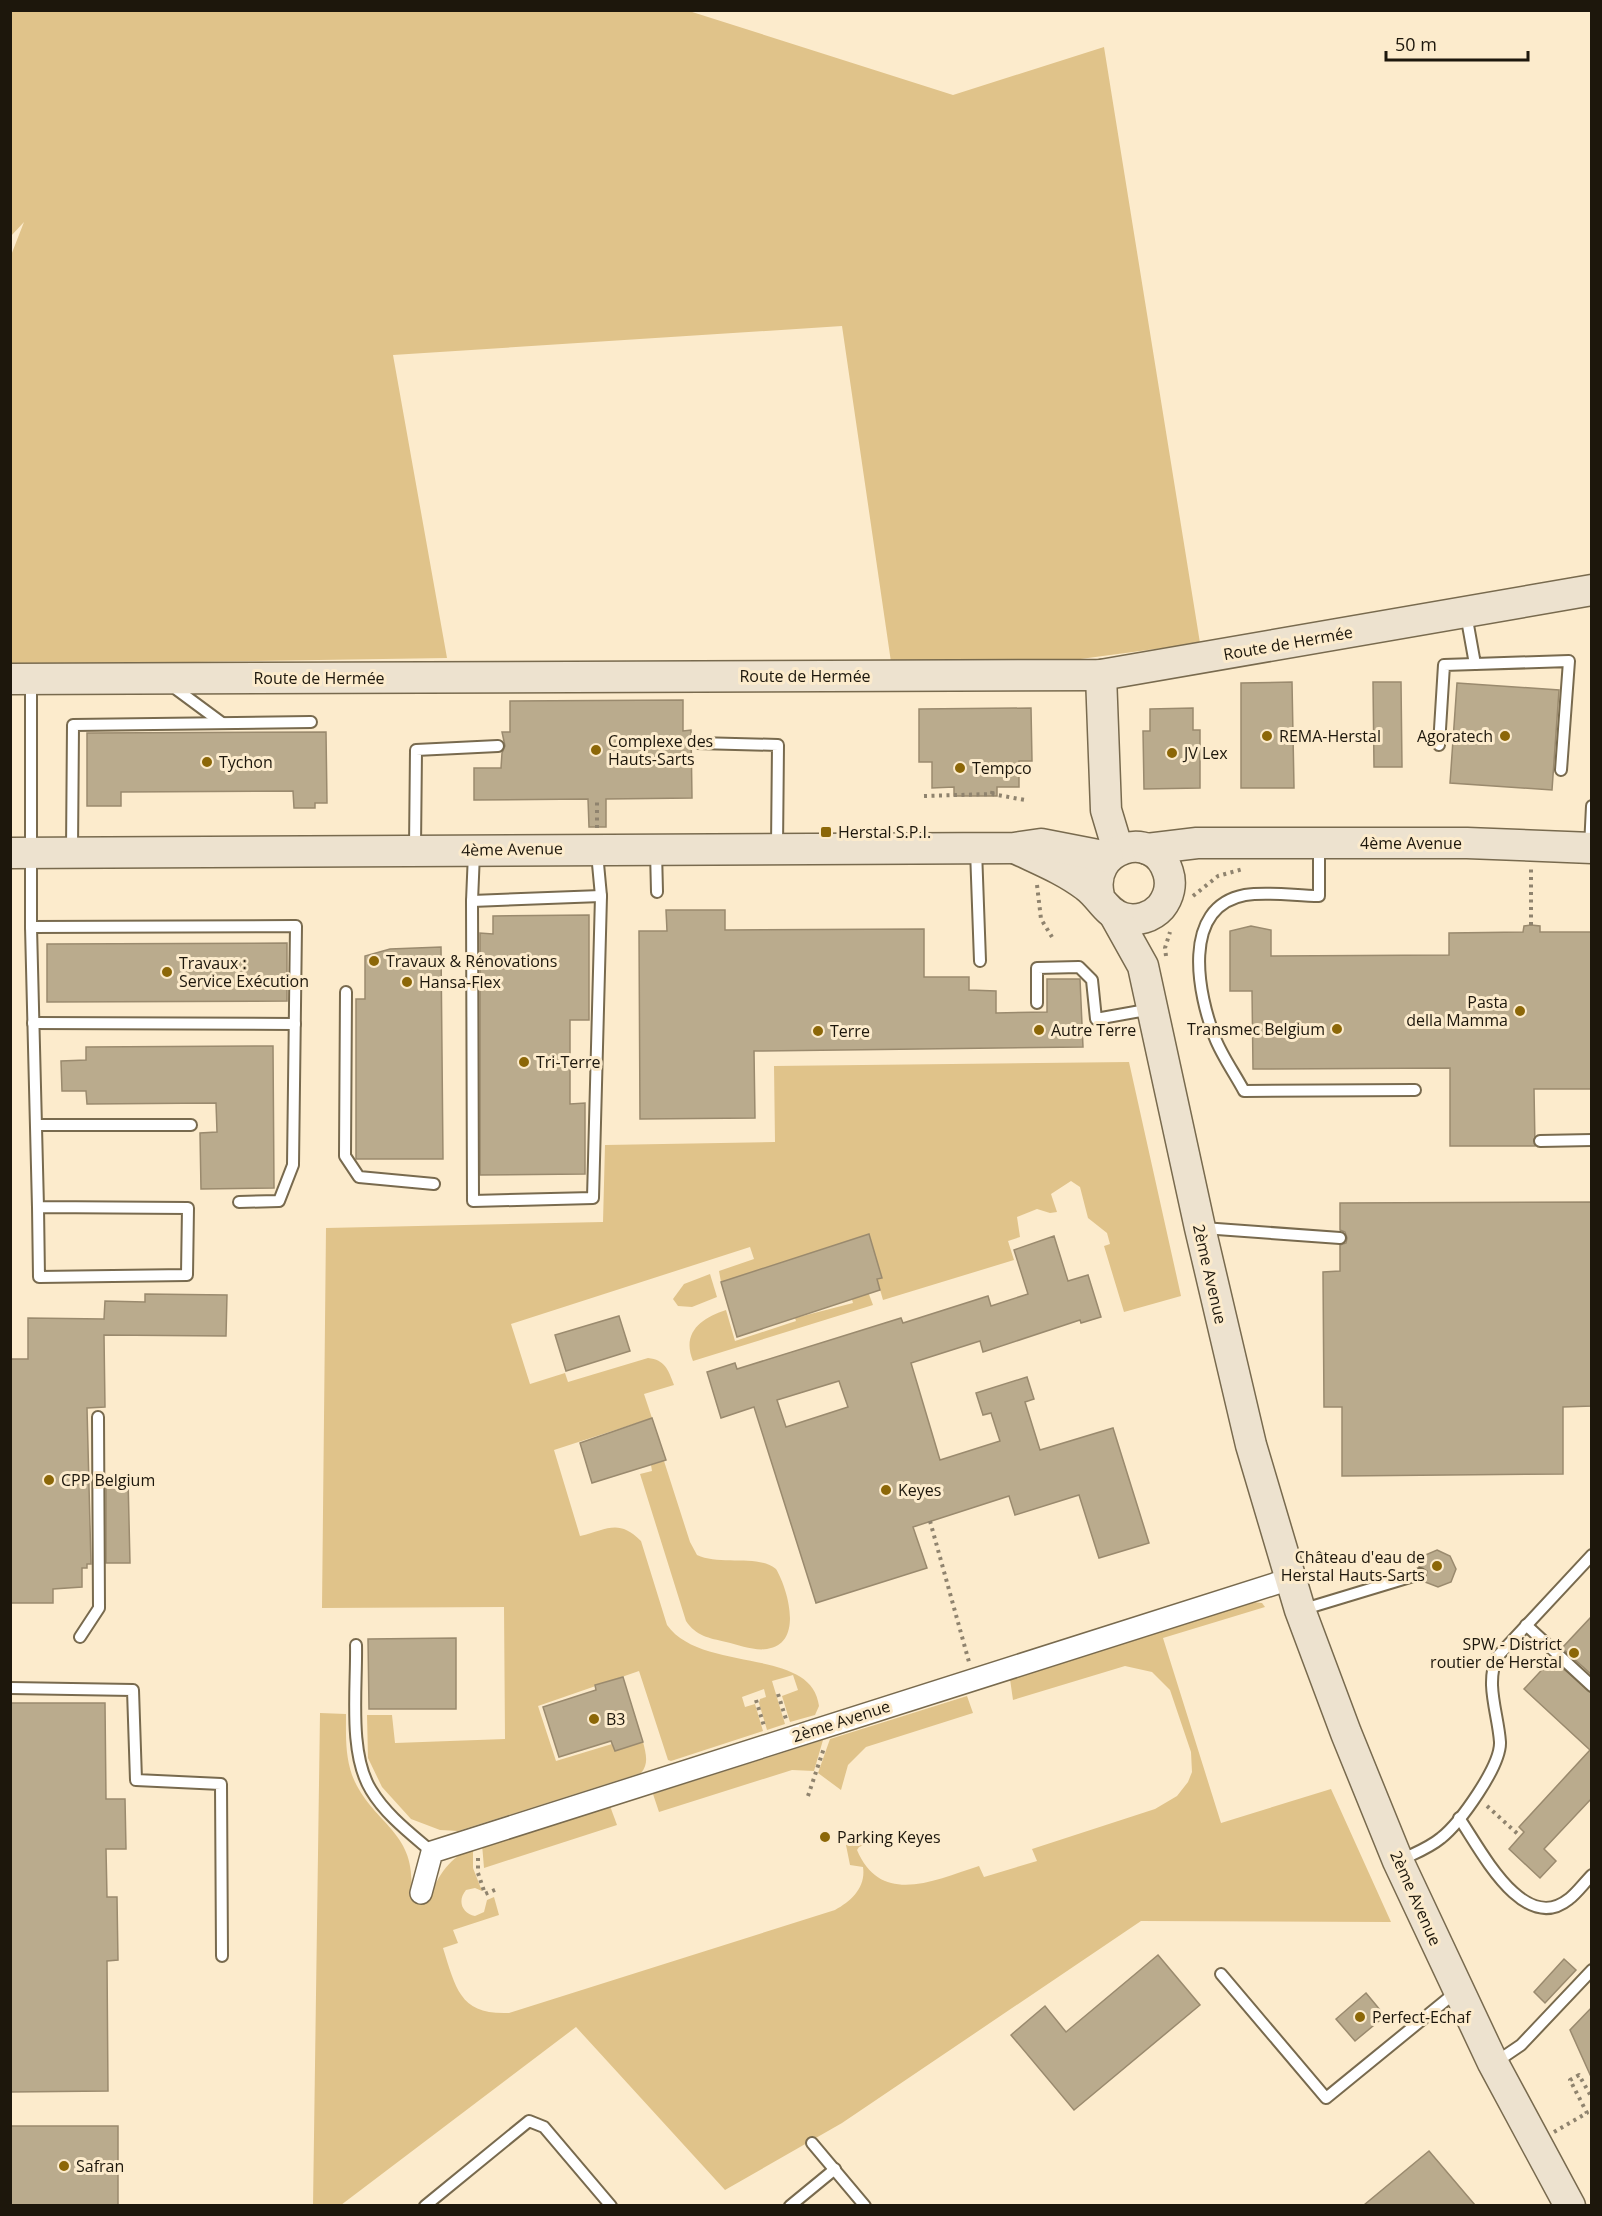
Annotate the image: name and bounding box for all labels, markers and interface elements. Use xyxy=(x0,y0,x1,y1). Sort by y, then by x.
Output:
scale bar xyxy=(1386,24,1528,62)
text: 50 m xyxy=(1395,32,1437,56)
street label: Route de Hermée xyxy=(1221,621,1355,665)
street label: Route de Hermée xyxy=(739,665,871,687)
street label: Route de Hermée xyxy=(253,667,385,689)
place label: REMA-Herstal xyxy=(1279,725,1381,747)
place label: Agoratech xyxy=(1417,725,1493,747)
marker: REMA-Herstal xyxy=(1260,729,1274,743)
marker: Agoratech xyxy=(1498,729,1512,743)
place label: Complexe des Hauts-Sarts xyxy=(608,730,713,770)
place label: JV Lex xyxy=(1182,742,1228,764)
marker: Complexe des Hauts-Sarts xyxy=(589,743,603,757)
marker: JV Lex xyxy=(1165,746,1179,760)
place label: Tychon xyxy=(219,751,273,773)
marker: Tychon xyxy=(200,755,214,769)
place label: Tempco xyxy=(972,757,1032,779)
marker: Tempco xyxy=(953,761,967,775)
place label: Herstal S.P.I. xyxy=(838,821,931,843)
marker: Herstal S.P.I. xyxy=(819,825,833,839)
street label: 4ème Avenue xyxy=(1360,832,1462,854)
street label: 4ème Avenue xyxy=(461,837,563,861)
place label: Travaux & Rénovations xyxy=(386,950,557,972)
place label: Travaux : Service Exécution xyxy=(179,952,309,992)
marker: Travaux & Rénovations xyxy=(367,954,381,968)
marker: Travaux : Service Exécution xyxy=(160,965,174,979)
place label: Hansa-Flex xyxy=(419,971,501,993)
marker: Hansa-Flex xyxy=(400,975,414,989)
place label: Pasta della Mamma xyxy=(1406,991,1508,1031)
marker: Pasta della Mamma xyxy=(1513,1004,1527,1018)
place label: Transmec Belgium xyxy=(1187,1018,1325,1040)
place label: Autre Terre xyxy=(1051,1019,1136,1041)
place label: Terre xyxy=(830,1020,870,1042)
marker: Transmec Belgium xyxy=(1330,1022,1344,1036)
marker: Autre Terre xyxy=(1032,1023,1046,1037)
marker: Terre xyxy=(811,1024,825,1038)
place label: Tri-Terre xyxy=(536,1051,600,1073)
marker: Tri-Terre xyxy=(517,1055,531,1069)
street label: 2ème Avenue xyxy=(1188,1222,1232,1326)
place label: CPP Belgium xyxy=(61,1469,155,1491)
marker: CPP Belgium xyxy=(42,1473,56,1487)
place label: Keyes xyxy=(898,1479,941,1501)
marker: Keyes xyxy=(879,1483,893,1497)
place label: Château d'eau de Herstal Hauts-Sarts xyxy=(1281,1546,1425,1586)
marker: Château d'eau de Herstal Hauts-Sarts xyxy=(1430,1559,1444,1573)
place label: SPW - District routier de Herstal xyxy=(1430,1633,1562,1673)
marker: SPW - District routier de Herstal xyxy=(1567,1646,1581,1660)
street label: 2ème Avenue xyxy=(789,1695,893,1747)
place label: B3 xyxy=(606,1708,625,1730)
marker: B3 xyxy=(587,1712,601,1726)
place label: Parking Keyes xyxy=(837,1826,941,1848)
marker: Parking Keyes xyxy=(818,1830,832,1844)
street label: 2ème Avenue xyxy=(1385,1847,1447,1949)
place label: Perfect-Echaf xyxy=(1372,2006,1472,2028)
marker: Perfect-Echaf xyxy=(1353,2010,1367,2024)
place label: Safran xyxy=(76,2155,124,2177)
marker: Safran xyxy=(57,2159,71,2173)

